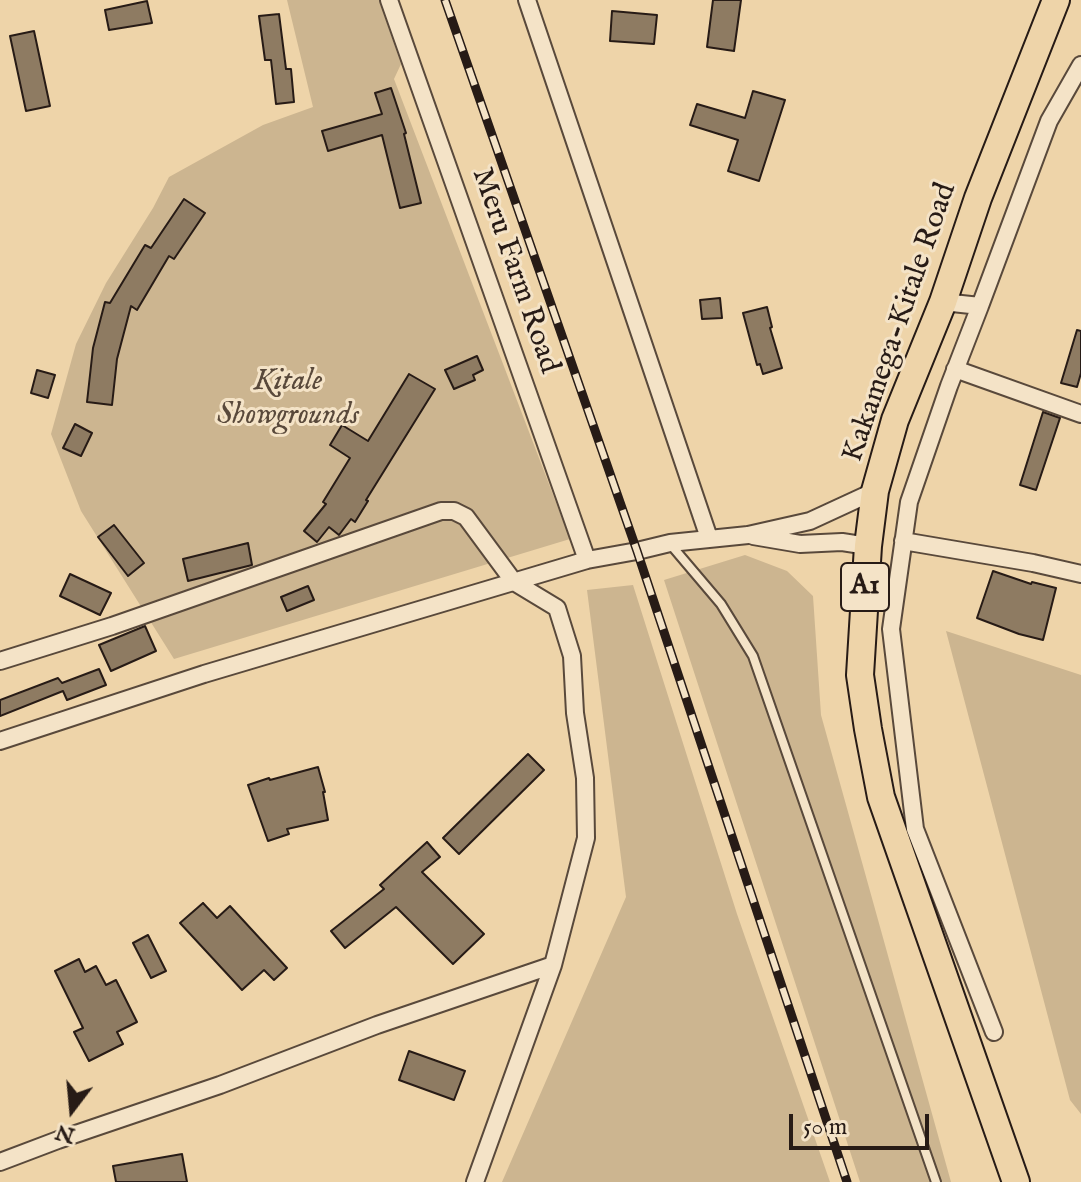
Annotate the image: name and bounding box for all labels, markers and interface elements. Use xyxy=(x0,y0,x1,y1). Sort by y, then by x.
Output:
street label: Meru Farm Road xyxy=(462,164,566,378)
street label: Kakamega-Kitale Road xyxy=(836,179,966,467)
park label: Kitale Showgrounds xyxy=(217,365,359,436)
road number: A1 xyxy=(841,563,889,611)
north arrow xyxy=(32,1070,112,1150)
scale bar xyxy=(793,1098,933,1148)
text: 50 m xyxy=(803,1112,847,1143)
text: N xyxy=(52,1117,78,1149)

